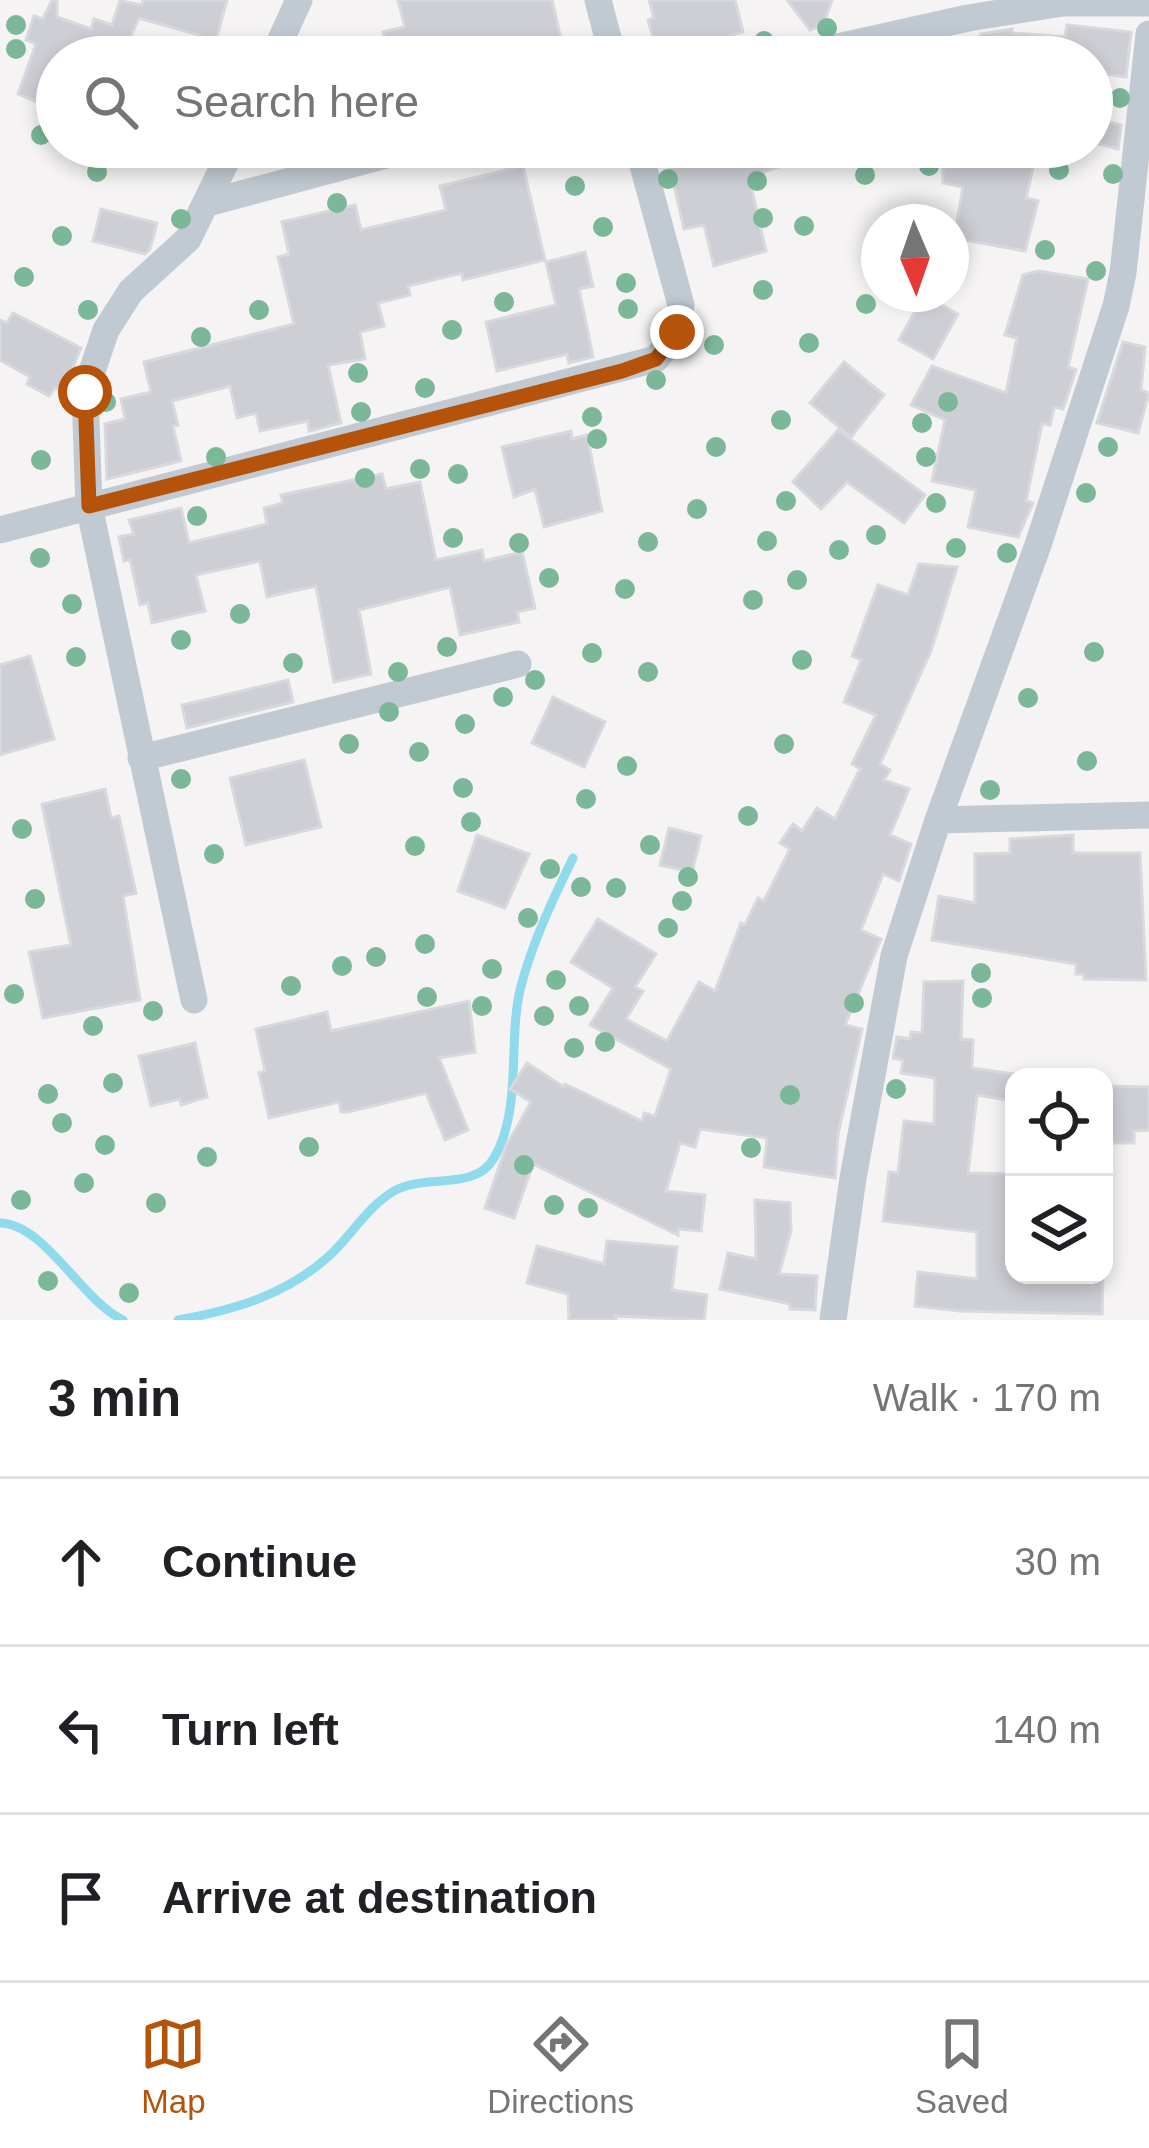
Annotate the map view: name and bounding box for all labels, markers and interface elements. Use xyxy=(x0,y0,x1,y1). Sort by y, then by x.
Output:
search box xyxy=(36,36,1113,168)
icon: search xyxy=(78,69,144,135)
text: Search here xyxy=(174,76,419,127)
north arrow xyxy=(861,204,969,312)
route end xyxy=(650,305,704,359)
route start xyxy=(58,365,112,419)
map controls xyxy=(1005,1068,1113,1284)
button: locate xyxy=(1005,1068,1113,1176)
button: layers xyxy=(1005,1176,1113,1284)
text: 3 min xyxy=(48,1370,181,1427)
text: Walk · 170 m xyxy=(873,1376,1101,1419)
icon: ahead xyxy=(48,1529,114,1595)
text: Continue xyxy=(162,1536,357,1587)
text: 30 m xyxy=(1014,1540,1101,1583)
icon: left xyxy=(48,1697,114,1763)
text: Turn left xyxy=(162,1704,339,1755)
text: 140 m xyxy=(993,1708,1101,1751)
icon: arrive xyxy=(48,1865,114,1931)
text: Arrive at destination xyxy=(162,1872,597,1923)
tab: Map xyxy=(140,2011,206,2121)
tab: Directions xyxy=(487,2011,634,2121)
tab: Saved xyxy=(915,2011,1009,2121)

